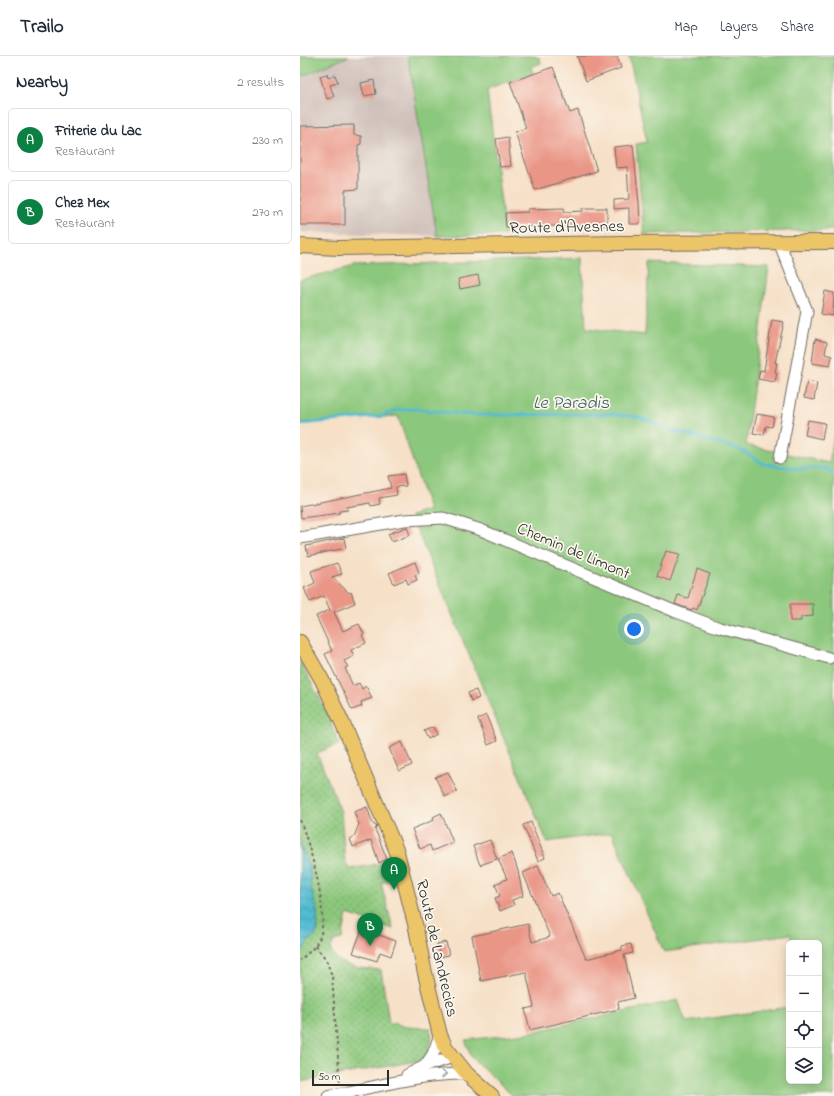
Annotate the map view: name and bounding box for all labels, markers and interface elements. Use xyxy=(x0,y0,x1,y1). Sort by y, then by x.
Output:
text: Trailo xyxy=(20,14,64,41)
text: Map xyxy=(674,17,698,38)
text: Layers xyxy=(720,17,758,38)
text: Share xyxy=(780,17,814,38)
text: Nearby xyxy=(16,70,68,95)
text: 2 results xyxy=(237,73,284,92)
text: Friterie du Lac xyxy=(55,120,141,142)
text: A xyxy=(26,131,34,150)
text: 230 m xyxy=(252,131,283,150)
text: Restaurant xyxy=(55,142,115,161)
text: Chez Mex xyxy=(55,192,110,214)
text: B xyxy=(26,203,34,222)
text: 270 m xyxy=(252,203,283,222)
text: Restaurant xyxy=(55,214,115,233)
street label: Route d'Avesnes xyxy=(509,214,625,241)
water label: Le Paradis xyxy=(533,391,610,417)
street label: Chemin de Limont xyxy=(513,516,634,587)
your location xyxy=(624,619,644,639)
pin: A xyxy=(381,857,407,890)
street label: Route de Landrecies xyxy=(409,877,464,1019)
pin: B xyxy=(357,913,383,946)
map controls xyxy=(786,940,822,1084)
button: + xyxy=(786,940,822,976)
button: − xyxy=(786,976,822,1012)
button: locate xyxy=(786,1012,822,1048)
button: layers xyxy=(786,1048,822,1084)
scale bar xyxy=(312,1068,389,1087)
text: 50 m xyxy=(318,1069,340,1085)
one-way arrow xyxy=(441,1069,447,1078)

